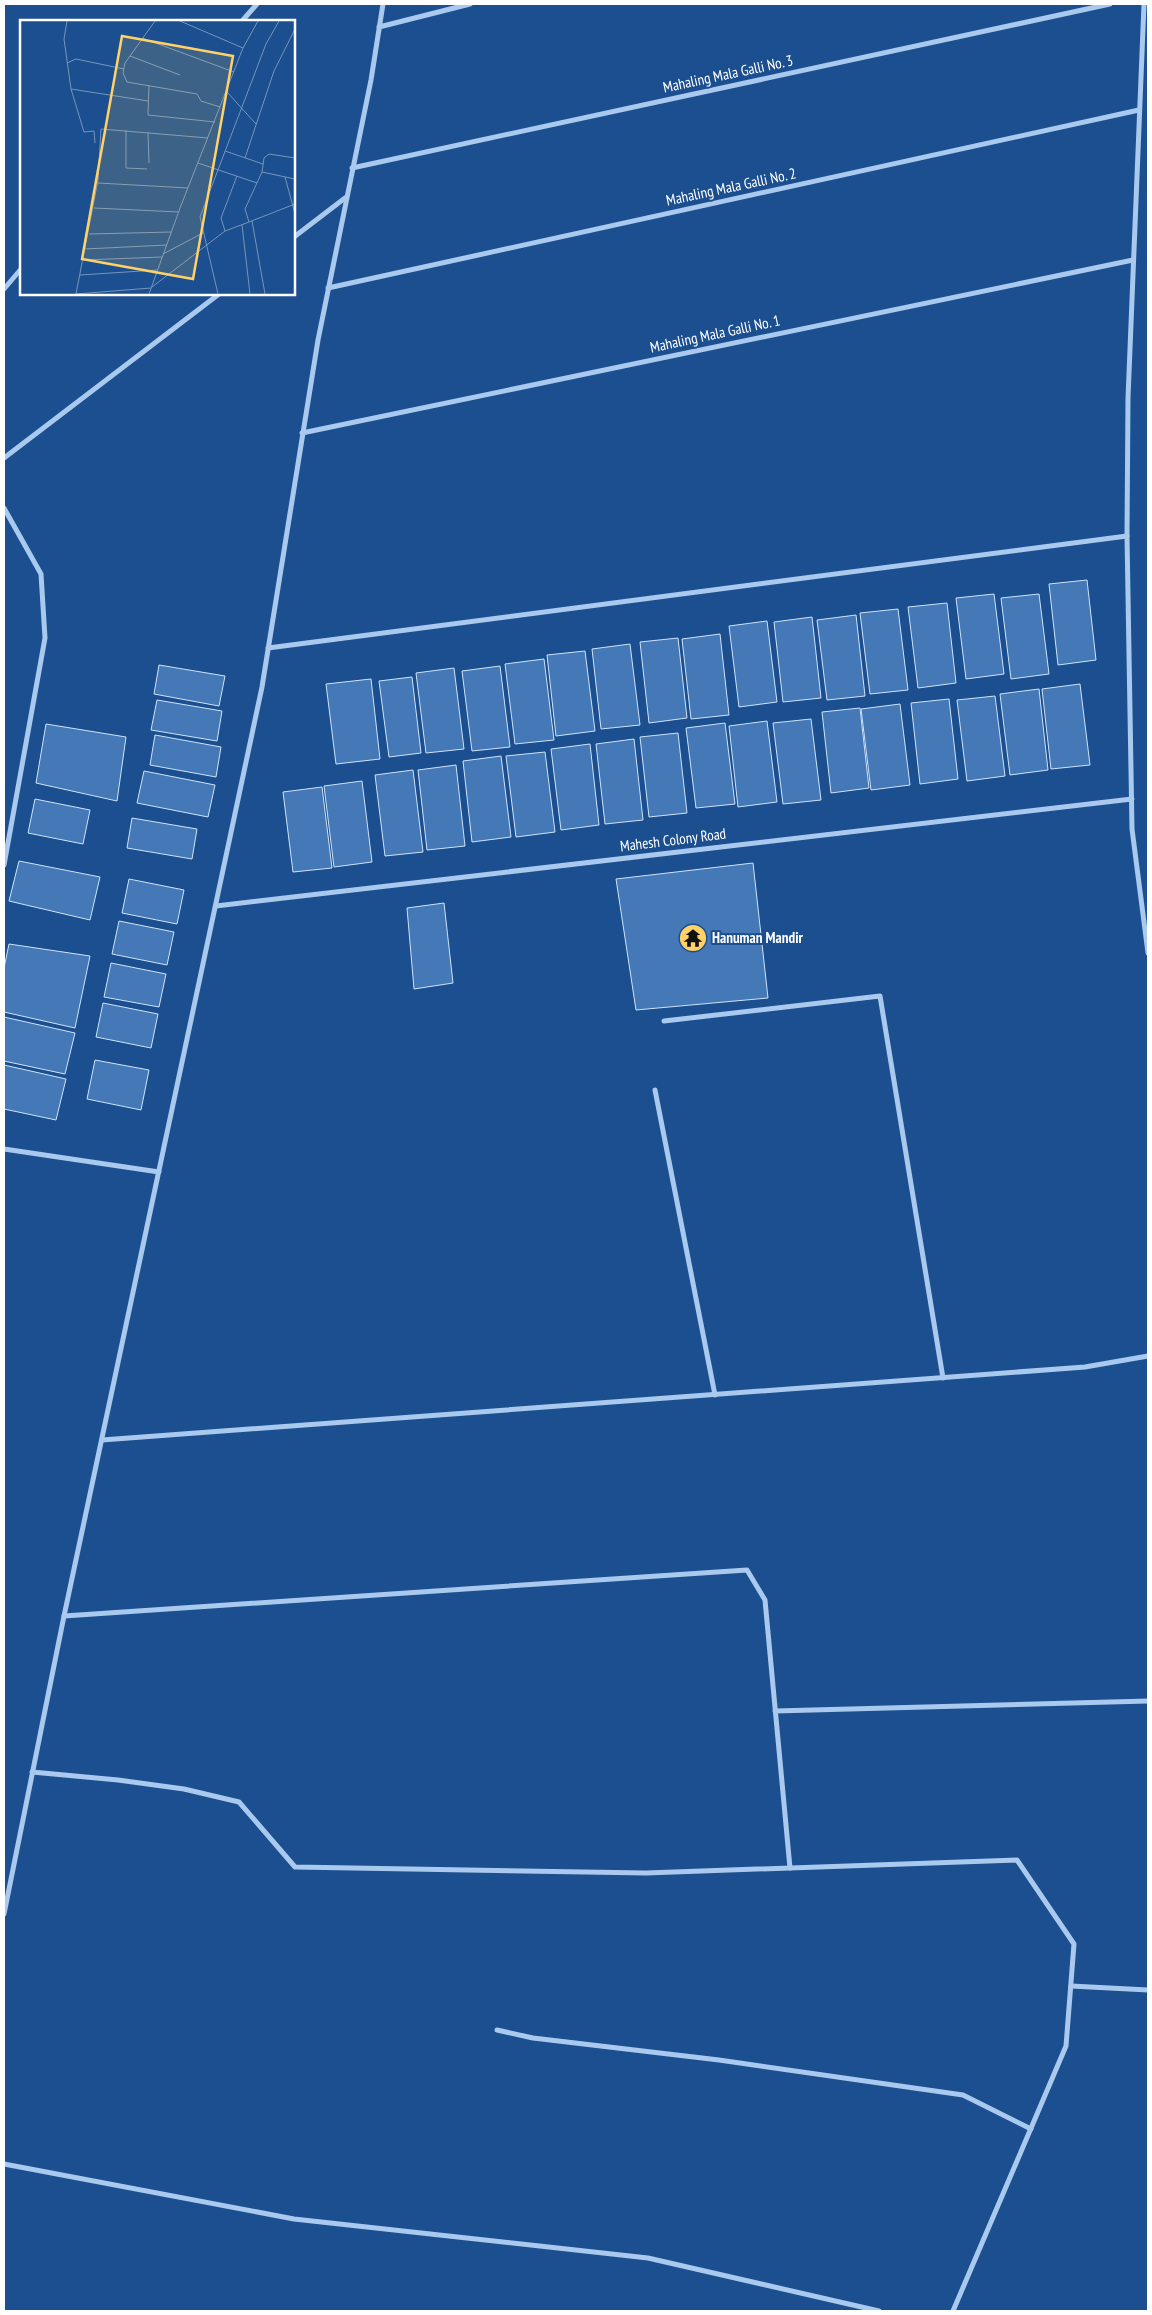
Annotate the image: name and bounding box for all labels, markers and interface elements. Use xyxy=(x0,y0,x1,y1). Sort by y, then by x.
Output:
inset map xyxy=(20,20,295,295)
street label: Mahaling Mala Galli No. 3 xyxy=(661,50,795,97)
street label: Mahaling Mala Galli No. 2 xyxy=(664,163,798,210)
street label: Mahaling Mala Galli No. 1 xyxy=(648,310,782,357)
street label: Mahesh Colony Road xyxy=(619,824,727,855)
temple icon: Hanuman Mandir xyxy=(678,923,708,953)
place label: Hanuman Mandir xyxy=(712,928,804,947)

